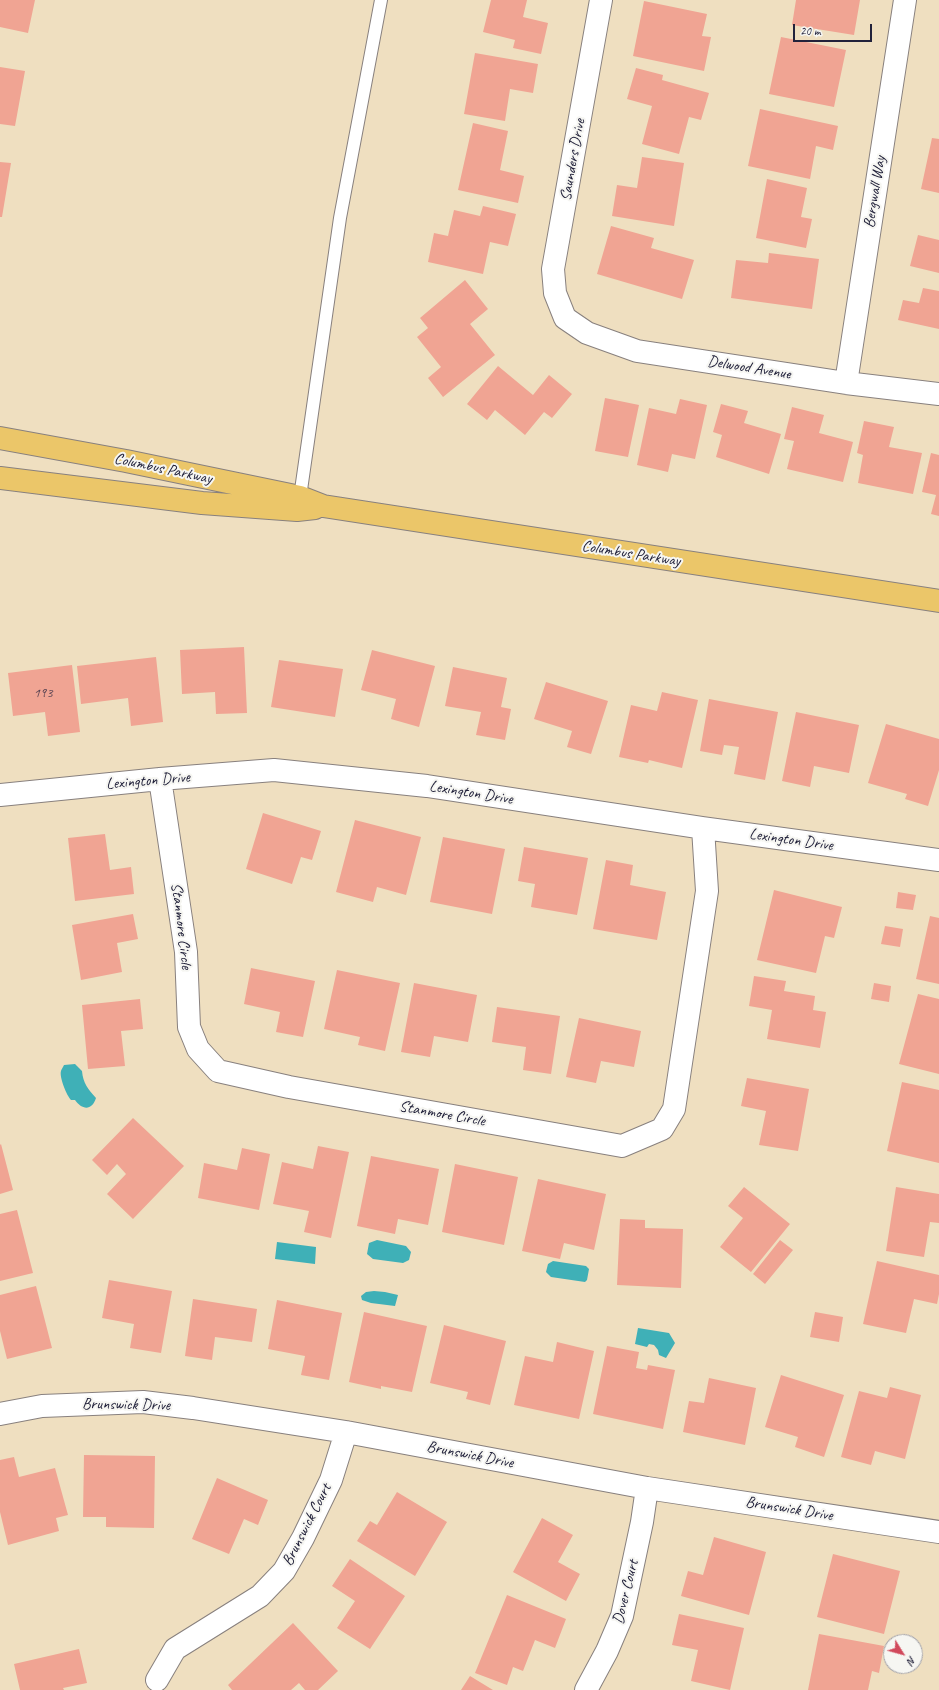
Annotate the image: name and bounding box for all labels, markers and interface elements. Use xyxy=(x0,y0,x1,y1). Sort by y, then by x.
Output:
scale bar xyxy=(795,16,874,42)
text: 20 m xyxy=(800,23,820,39)
street label: Saunders Drive xyxy=(556,117,590,203)
street label: Bergwall Way xyxy=(860,155,890,229)
street label: Delwood Avenue xyxy=(706,352,792,384)
street label: Columbus Parkway xyxy=(112,449,214,489)
street label: Columbus Parkway xyxy=(580,537,682,571)
house number: 193 xyxy=(34,685,52,701)
street label: Lexington Drive xyxy=(105,768,191,794)
street label: Lexington Drive xyxy=(428,777,514,809)
street label: Lexington Drive xyxy=(748,825,834,855)
street label: Stanmore Circle xyxy=(166,882,196,970)
street label: Stanmore Circle xyxy=(398,1097,486,1131)
street label: Brunswick Drive xyxy=(82,1395,170,1415)
street label: Brunswick Drive xyxy=(425,1437,515,1473)
street label: Brunswick Court xyxy=(278,1481,336,1569)
street label: Brunswick Drive xyxy=(744,1493,834,1525)
street label: Dover Court xyxy=(609,1558,643,1626)
north arrow xyxy=(883,1634,923,1674)
text: N xyxy=(904,1654,919,1668)

